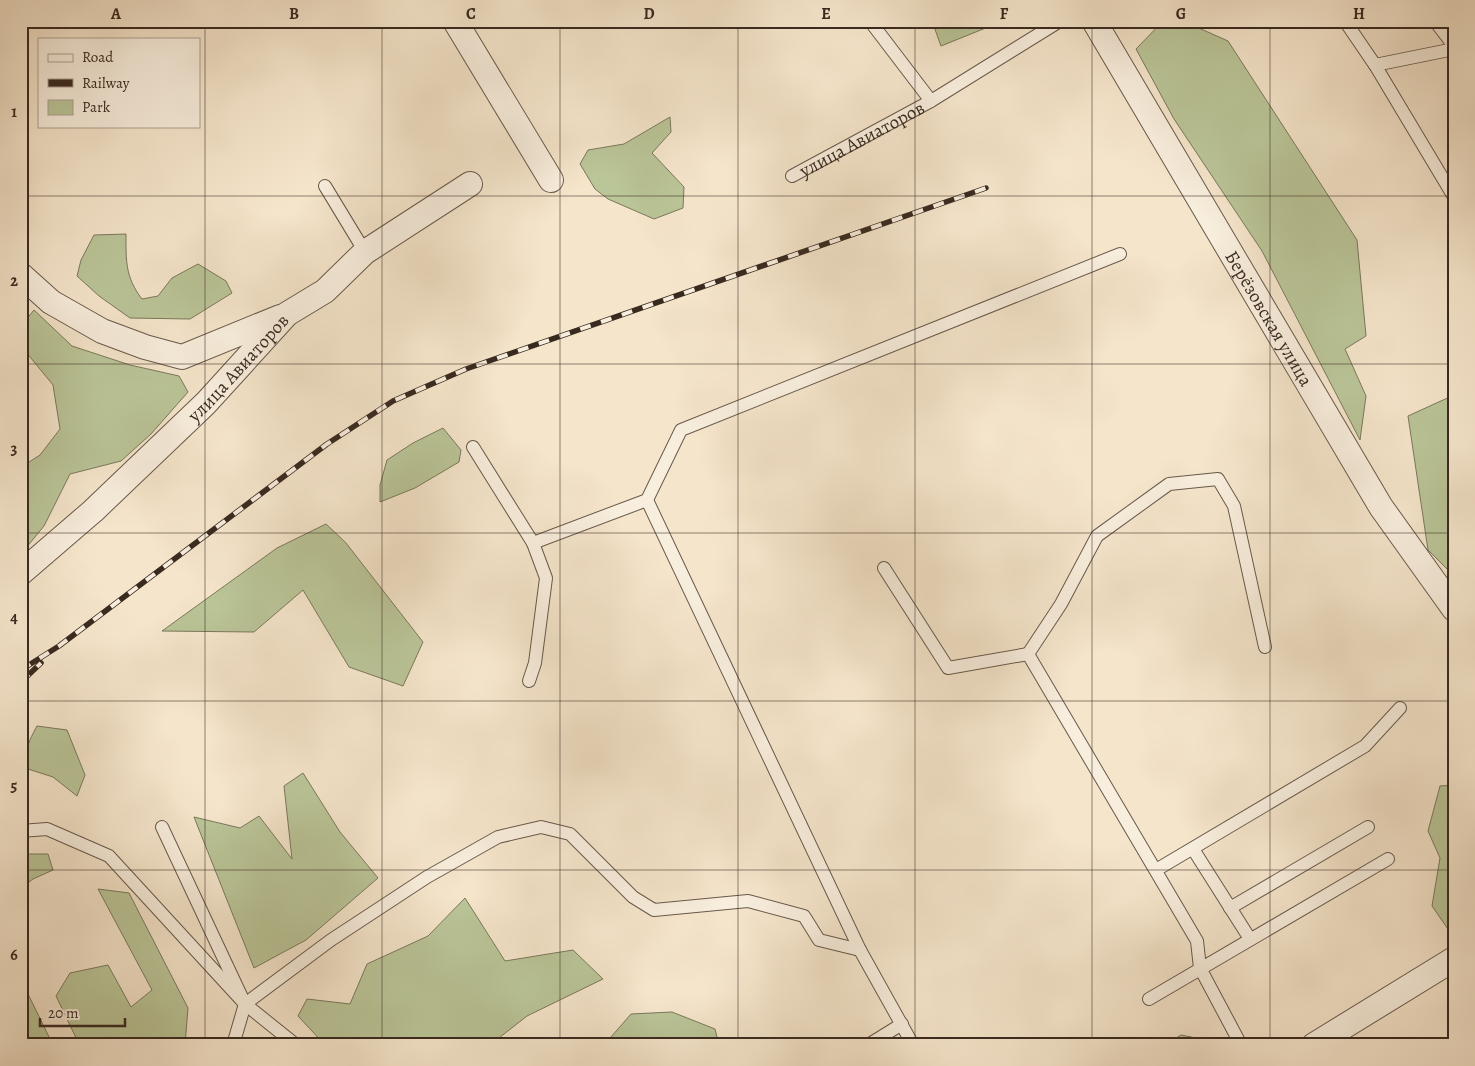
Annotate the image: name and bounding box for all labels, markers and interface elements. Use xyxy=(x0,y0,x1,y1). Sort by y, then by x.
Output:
text: A xyxy=(110,3,122,25)
text: B xyxy=(289,3,299,25)
text: C xyxy=(466,3,476,25)
text: D xyxy=(643,3,655,25)
text: E xyxy=(821,3,831,25)
text: F xyxy=(1000,3,1009,25)
text: G xyxy=(1176,3,1186,25)
text: H xyxy=(1353,3,1365,25)
legend xyxy=(38,38,200,128)
text: Road xyxy=(82,47,114,67)
text: Railway xyxy=(82,73,130,93)
street label: улица Авиаторов xyxy=(794,95,929,184)
text: Park xyxy=(82,97,111,117)
text: 1 xyxy=(11,101,17,123)
street label: Берёзовская улица xyxy=(1218,246,1319,391)
text: 2 xyxy=(10,270,18,292)
street label: улица Авиаторов xyxy=(181,308,295,429)
text: 3 xyxy=(11,438,18,460)
text: 4 xyxy=(10,607,18,629)
text: 5 xyxy=(11,775,18,797)
text: 6 xyxy=(10,944,18,966)
scale bar xyxy=(40,996,125,1028)
text: 20 m xyxy=(48,1003,79,1023)

